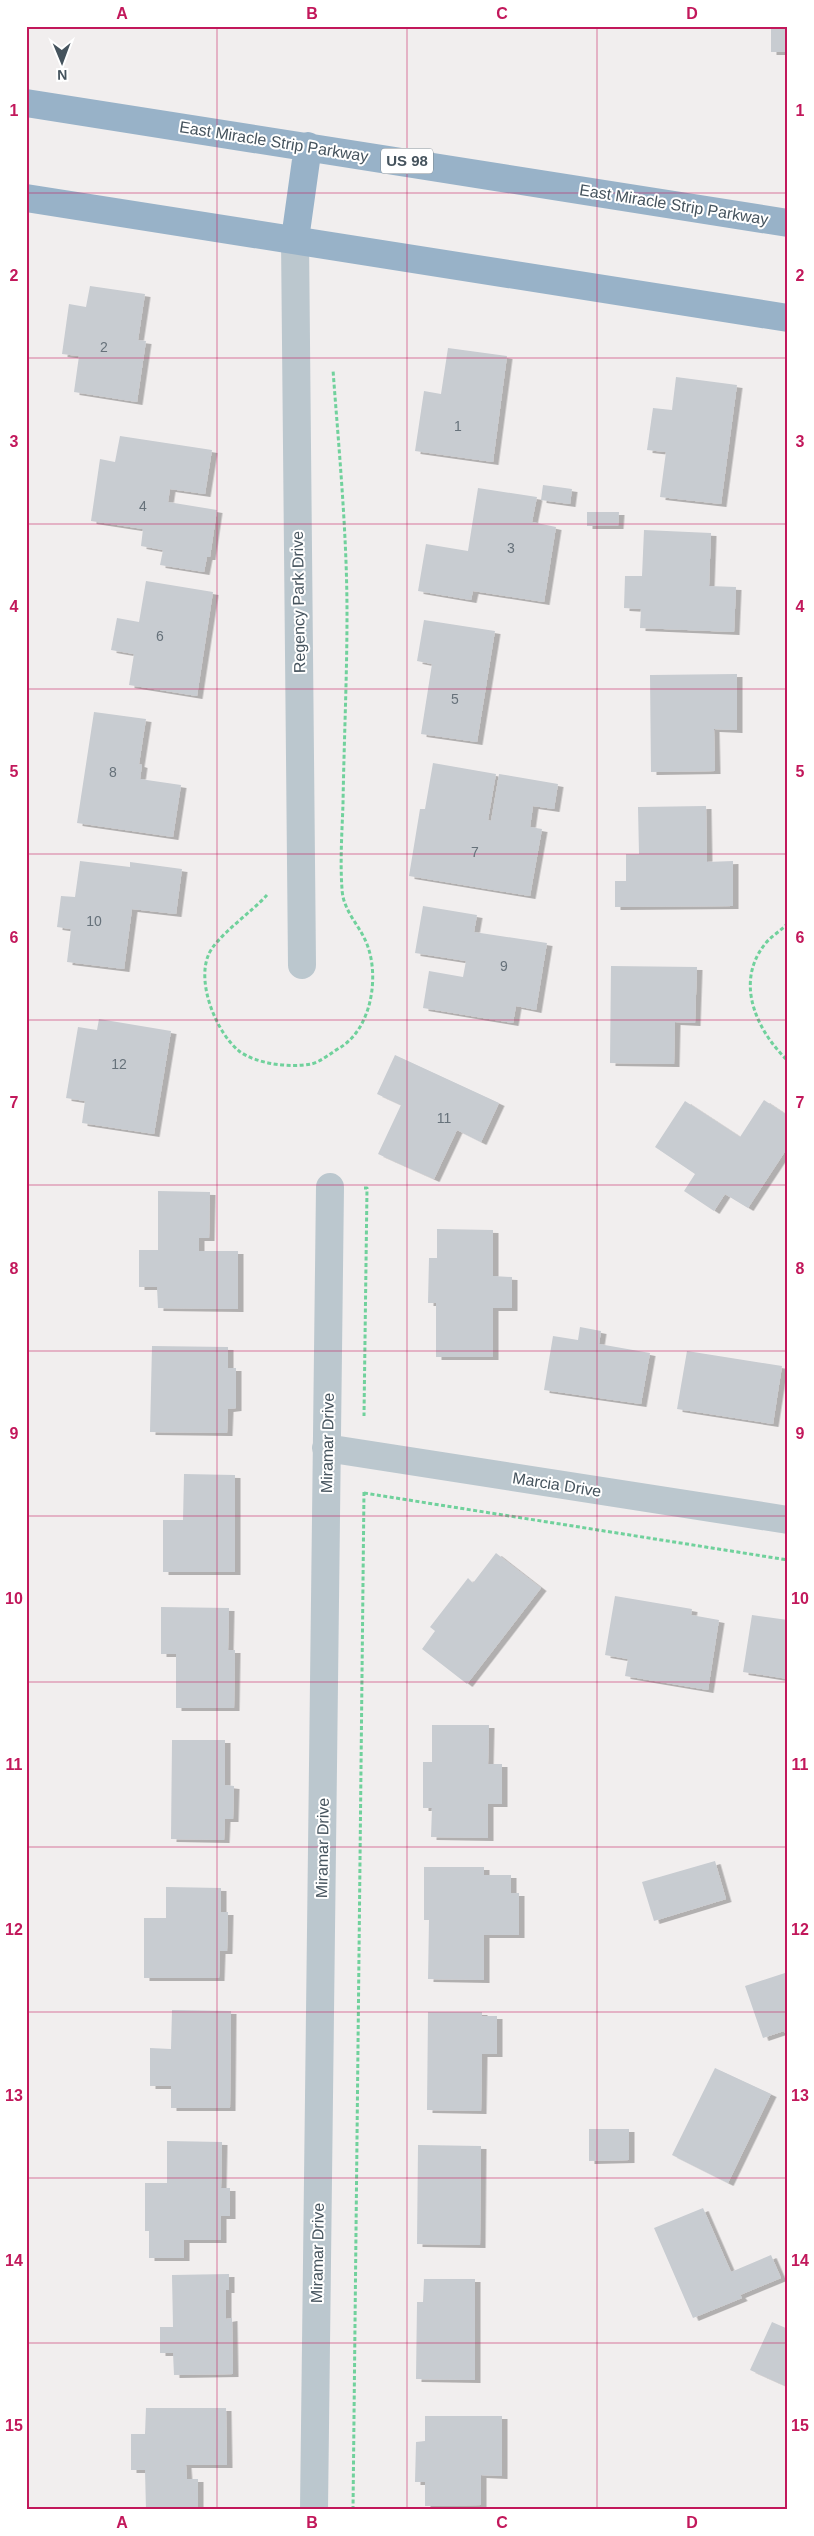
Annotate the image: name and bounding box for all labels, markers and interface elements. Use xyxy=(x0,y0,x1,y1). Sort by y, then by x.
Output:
text: A xyxy=(116,5,128,22)
text: B xyxy=(306,5,318,22)
text: C xyxy=(496,5,508,22)
text: D xyxy=(686,5,698,22)
north arrow xyxy=(38,38,88,88)
text: N xyxy=(57,67,67,83)
text: 1 xyxy=(10,102,19,119)
text: 1 xyxy=(796,102,805,119)
street label: East Miracle Strip Parkway xyxy=(178,118,370,165)
road number: US 98 xyxy=(381,148,433,174)
street label: East Miracle Strip Parkway xyxy=(578,181,770,228)
text: 2 xyxy=(10,267,19,284)
text: 2 xyxy=(796,267,805,284)
house number: 2 xyxy=(100,339,108,355)
house number: 1 xyxy=(454,418,462,434)
text: 3 xyxy=(10,433,19,450)
text: 3 xyxy=(796,433,805,450)
house number: 4 xyxy=(139,498,147,514)
street label: Regency Park Drive xyxy=(289,531,308,673)
house number: 3 xyxy=(507,540,515,556)
text: 4 xyxy=(10,598,19,615)
text: 4 xyxy=(796,598,805,615)
house number: 6 xyxy=(156,628,164,644)
house number: 5 xyxy=(451,691,459,707)
text: 5 xyxy=(10,763,19,780)
text: 5 xyxy=(796,763,805,780)
house number: 8 xyxy=(109,764,117,780)
house number: 7 xyxy=(471,844,479,860)
house number: 10 xyxy=(86,913,102,929)
text: 6 xyxy=(10,929,19,946)
text: 6 xyxy=(796,929,805,946)
house number: 9 xyxy=(500,958,508,974)
house number: 12 xyxy=(111,1056,127,1072)
text: 7 xyxy=(10,1094,19,1111)
text: 7 xyxy=(796,1094,805,1111)
house number: 11 xyxy=(437,1110,451,1126)
text: 8 xyxy=(10,1260,19,1277)
text: 8 xyxy=(796,1260,805,1277)
street label: Miramar Drive xyxy=(318,1393,337,1493)
text: 9 xyxy=(10,1425,19,1442)
text: 9 xyxy=(796,1425,805,1442)
street label: Marcia Drive xyxy=(511,1469,603,1500)
text: 10 xyxy=(5,1590,23,1607)
text: 10 xyxy=(791,1590,809,1607)
text: 11 xyxy=(6,1756,23,1773)
text: 11 xyxy=(792,1756,809,1773)
street label: Miramar Drive xyxy=(313,1798,332,1898)
text: 12 xyxy=(5,1921,23,1938)
text: 12 xyxy=(791,1921,809,1938)
text: 13 xyxy=(5,2087,23,2104)
text: 13 xyxy=(791,2087,809,2104)
street label: Miramar Drive xyxy=(308,2203,327,2303)
text: 14 xyxy=(5,2252,23,2269)
text: 14 xyxy=(791,2252,809,2269)
text: 15 xyxy=(5,2417,23,2434)
text: 15 xyxy=(791,2417,809,2434)
text: A xyxy=(116,2514,128,2531)
text: B xyxy=(306,2514,318,2531)
text: C xyxy=(496,2514,508,2531)
text: D xyxy=(686,2514,698,2531)

